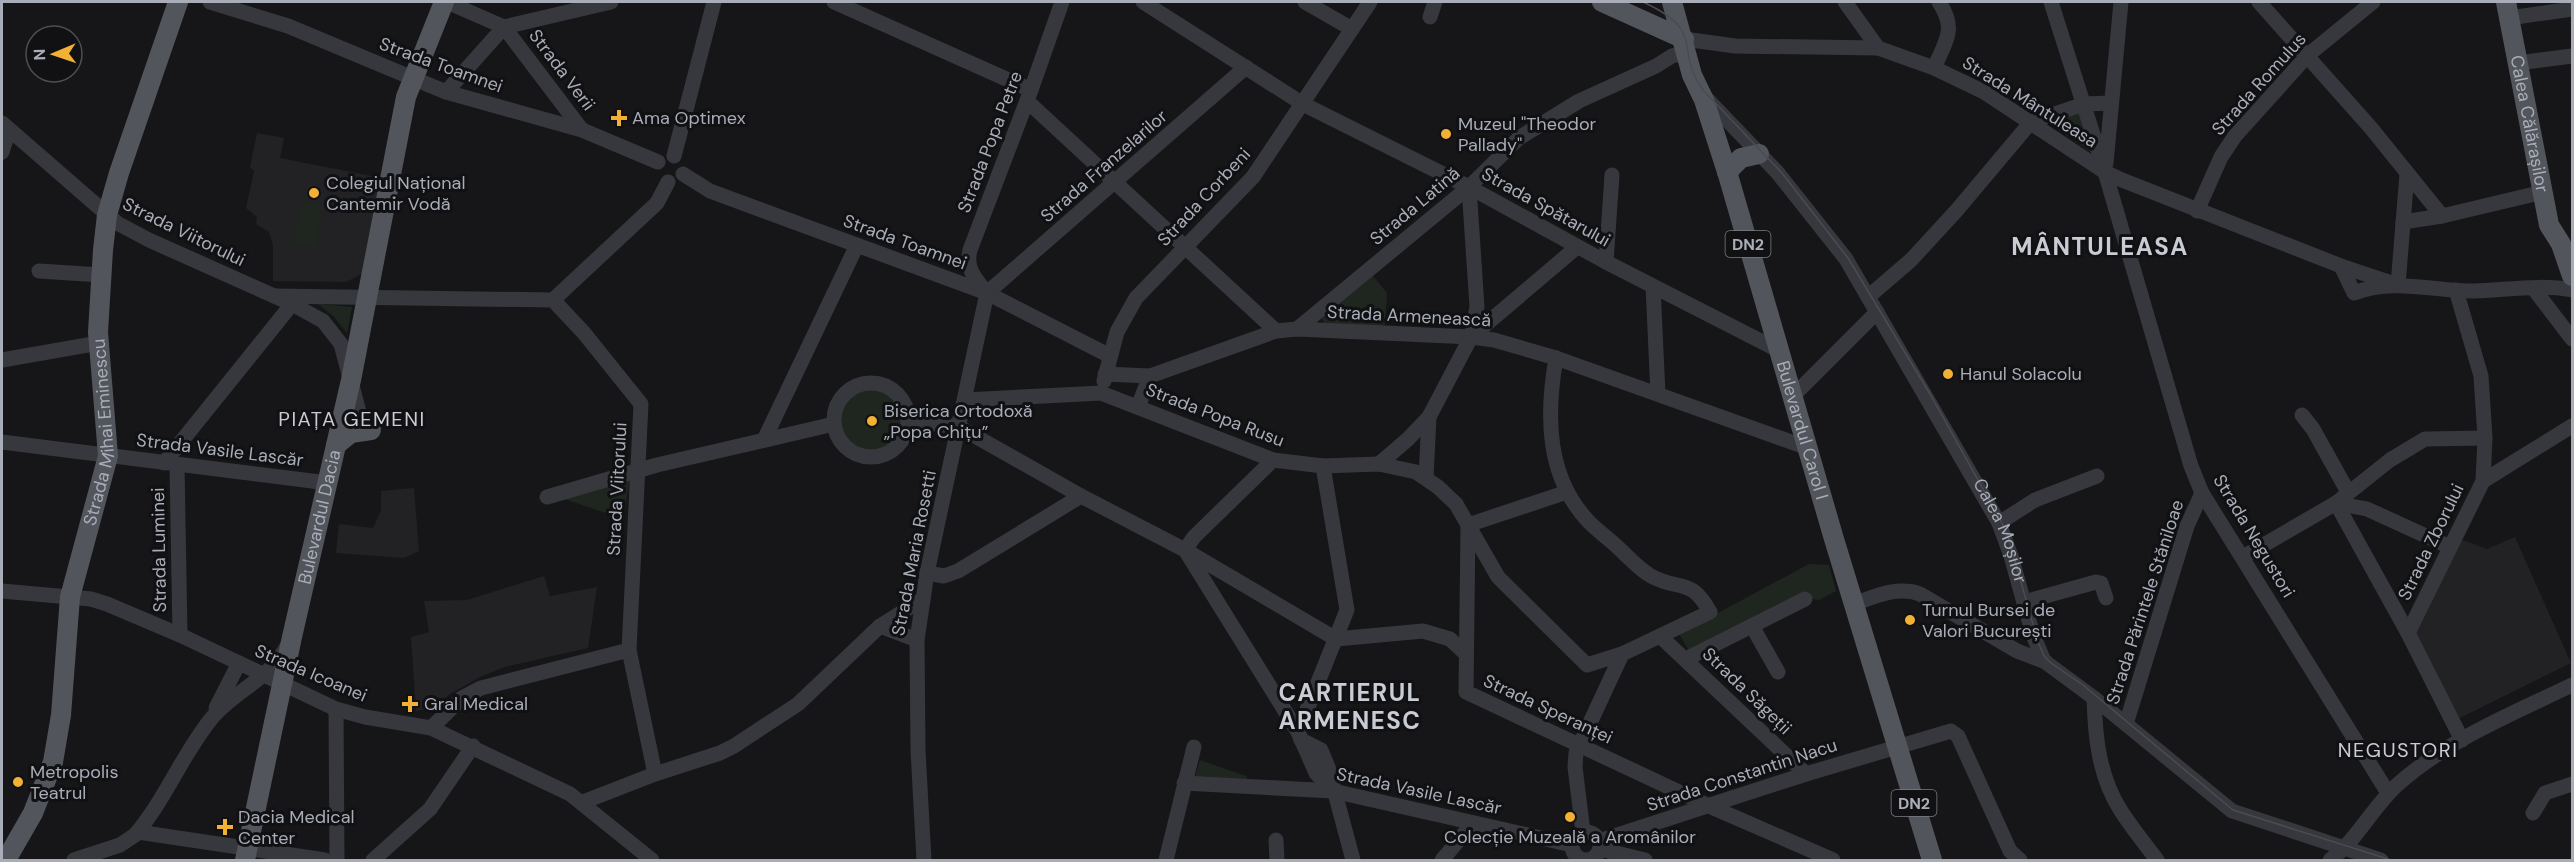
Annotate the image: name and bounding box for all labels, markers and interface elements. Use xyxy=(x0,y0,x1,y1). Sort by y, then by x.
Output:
north arrow xyxy=(24,24,84,84)
street label: Strada Verii xyxy=(523,24,601,116)
street label: Strada Romulus xyxy=(2206,28,2312,140)
street label: Strada Toamnei xyxy=(376,32,506,98)
text: N xyxy=(29,48,50,61)
street label: Strada Mântuleasa xyxy=(1958,51,2102,153)
street label: Calea Călărașilor xyxy=(2505,53,2555,195)
street label: Strada Popa Petre xyxy=(952,68,1028,216)
street label: Strada Franzelarilor xyxy=(1035,104,1173,228)
place label: Ama Optimex xyxy=(632,106,746,130)
marker: Ama Optimex xyxy=(610,109,628,127)
place label: Muzeul "Theodor Pallady" xyxy=(1458,112,1597,157)
marker: Muzeul "Theodor Pallady" xyxy=(1439,127,1453,141)
street label: Strada Corbeni xyxy=(1152,143,1256,251)
street label: Strada Latină xyxy=(1365,161,1465,251)
street label: Strada Spătarului xyxy=(1477,162,1615,252)
place label: Colegiul Național Cantemir Vodă xyxy=(326,171,465,216)
marker: Colegiul Național Cantemir Vodă xyxy=(307,186,321,200)
street label: Strada Viitorului xyxy=(119,192,249,272)
street label: Strada Toamnei xyxy=(840,209,970,275)
road number: DN2 xyxy=(1726,231,1770,257)
district label: MÂNTULEASA xyxy=(2011,231,2189,262)
street label: Strada Armenească xyxy=(1326,300,1492,332)
street label: Strada Mihai Eminescu xyxy=(78,338,120,528)
street label: Bulevardul Carol I xyxy=(1771,358,1834,502)
place label: Hanul Solacolu xyxy=(1960,362,2082,386)
marker: Hanul Solacolu xyxy=(1941,367,1955,381)
street label: Strada Popa Rusu xyxy=(1142,378,1288,452)
place label: Biserica Ortodoxă „Popa Chițu” xyxy=(884,399,1033,444)
district label: PIAȚA GEMENI xyxy=(278,406,426,432)
marker: Biserica Ortodoxă „Popa Chițu” xyxy=(865,414,879,428)
street label: Strada Viitorului xyxy=(602,422,632,556)
street label: Strada Vasile Lascăr xyxy=(135,428,305,472)
street label: Bulevardul Dacia xyxy=(292,447,347,587)
street label: Strada Maria Rosetti xyxy=(886,468,942,638)
street label: Strada Negustori xyxy=(2208,470,2300,602)
street label: Calea Moșilor xyxy=(1967,474,2033,586)
street label: Strada Zborului xyxy=(2392,480,2470,604)
street label: Strada Luminei xyxy=(146,487,172,613)
street label: Strada Părintele Stăniloae xyxy=(2101,497,2189,707)
place label: Turnul Bursei de Valori București xyxy=(1922,598,2055,643)
marker: Turnul Bursei de Valori București xyxy=(1903,613,1917,627)
street label: Strada Icoanei xyxy=(251,639,371,707)
street label: Strada Săgeții xyxy=(1697,642,1797,740)
street label: Strada Speranței xyxy=(1480,669,1616,749)
district label: CARTIERUL ARMENESC xyxy=(1278,677,1422,736)
place label: Gral Medical xyxy=(424,692,528,716)
marker: Gral Medical xyxy=(401,695,419,713)
street label: Strada Constantin Nacu xyxy=(1644,733,1840,817)
district label: NEGUSTORI xyxy=(2338,737,2458,763)
place label: Metropolis Teatrul xyxy=(30,760,118,805)
street label: Strada Vasile Lascăr xyxy=(1334,762,1504,820)
marker: Metropolis Teatrul xyxy=(11,775,25,789)
road number: DN2 xyxy=(1892,790,1936,816)
place label: Dacia Medical Center xyxy=(238,805,354,850)
marker: Colecție Muzeală a Aromânilor xyxy=(1563,810,1577,824)
marker: Dacia Medical Center xyxy=(216,818,234,836)
place label: Colecție Muzeală a Aromânilor xyxy=(1444,825,1696,849)

